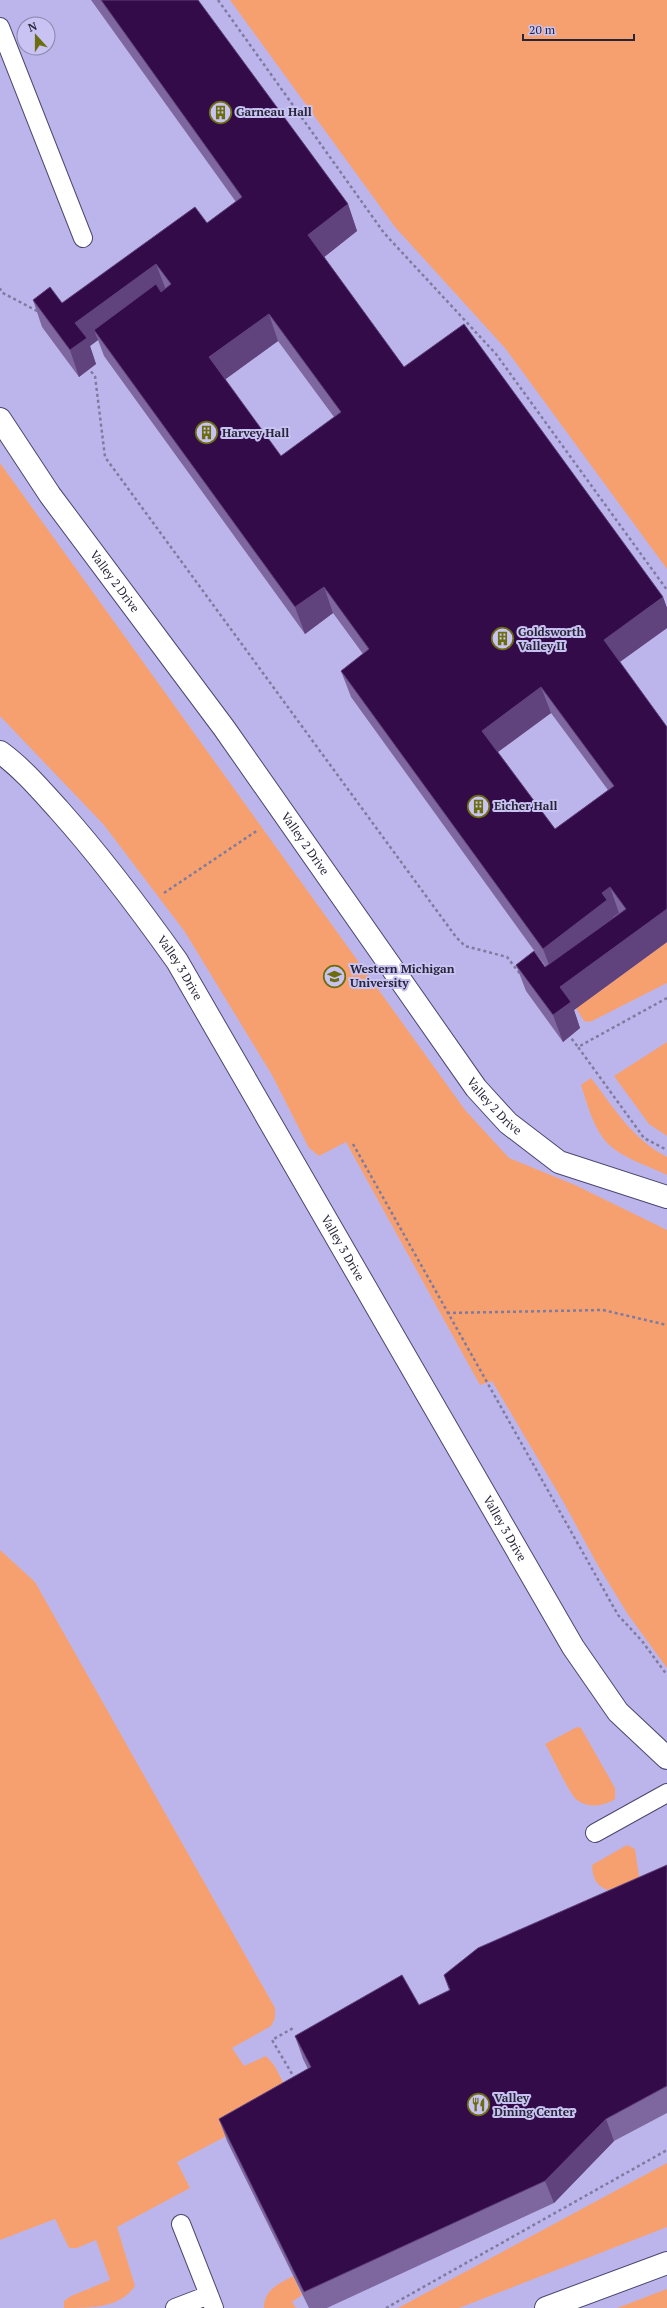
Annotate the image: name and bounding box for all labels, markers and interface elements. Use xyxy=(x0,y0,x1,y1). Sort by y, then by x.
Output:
north arrow xyxy=(16,16,56,56)
scale bar xyxy=(523,16,634,42)
text: N xyxy=(26,18,39,35)
text: 20 m xyxy=(529,22,556,37)
building icon: Garneau Hall xyxy=(208,99,234,125)
place label: Garneau Hall xyxy=(236,104,312,119)
building icon: Harvey Hall xyxy=(194,420,220,446)
place label: Harvey Hall xyxy=(222,425,289,440)
street label: Valley 2 Drive xyxy=(87,547,143,615)
place label: Goldsworth Valley II xyxy=(518,624,585,653)
building icon: Goldsworth Valley II xyxy=(489,626,515,652)
building icon: Eicher Hall xyxy=(466,793,492,819)
place label: Eicher Hall xyxy=(494,798,557,813)
street label: Valley 2 Drive xyxy=(278,809,333,878)
street label: Valley 3 Drive xyxy=(154,933,206,1003)
place label: Western Michigan University xyxy=(350,961,455,990)
school or university icon: Western Michigan University xyxy=(321,963,347,989)
street label: Valley 2 Drive xyxy=(464,1074,525,1138)
street label: Valley 3 Drive xyxy=(318,1212,368,1283)
street label: Valley 3 Drive xyxy=(480,1493,530,1564)
place label: Valley Dining Center xyxy=(494,2090,575,2119)
restaurant icon: Valley Dining Center xyxy=(466,2092,492,2118)

